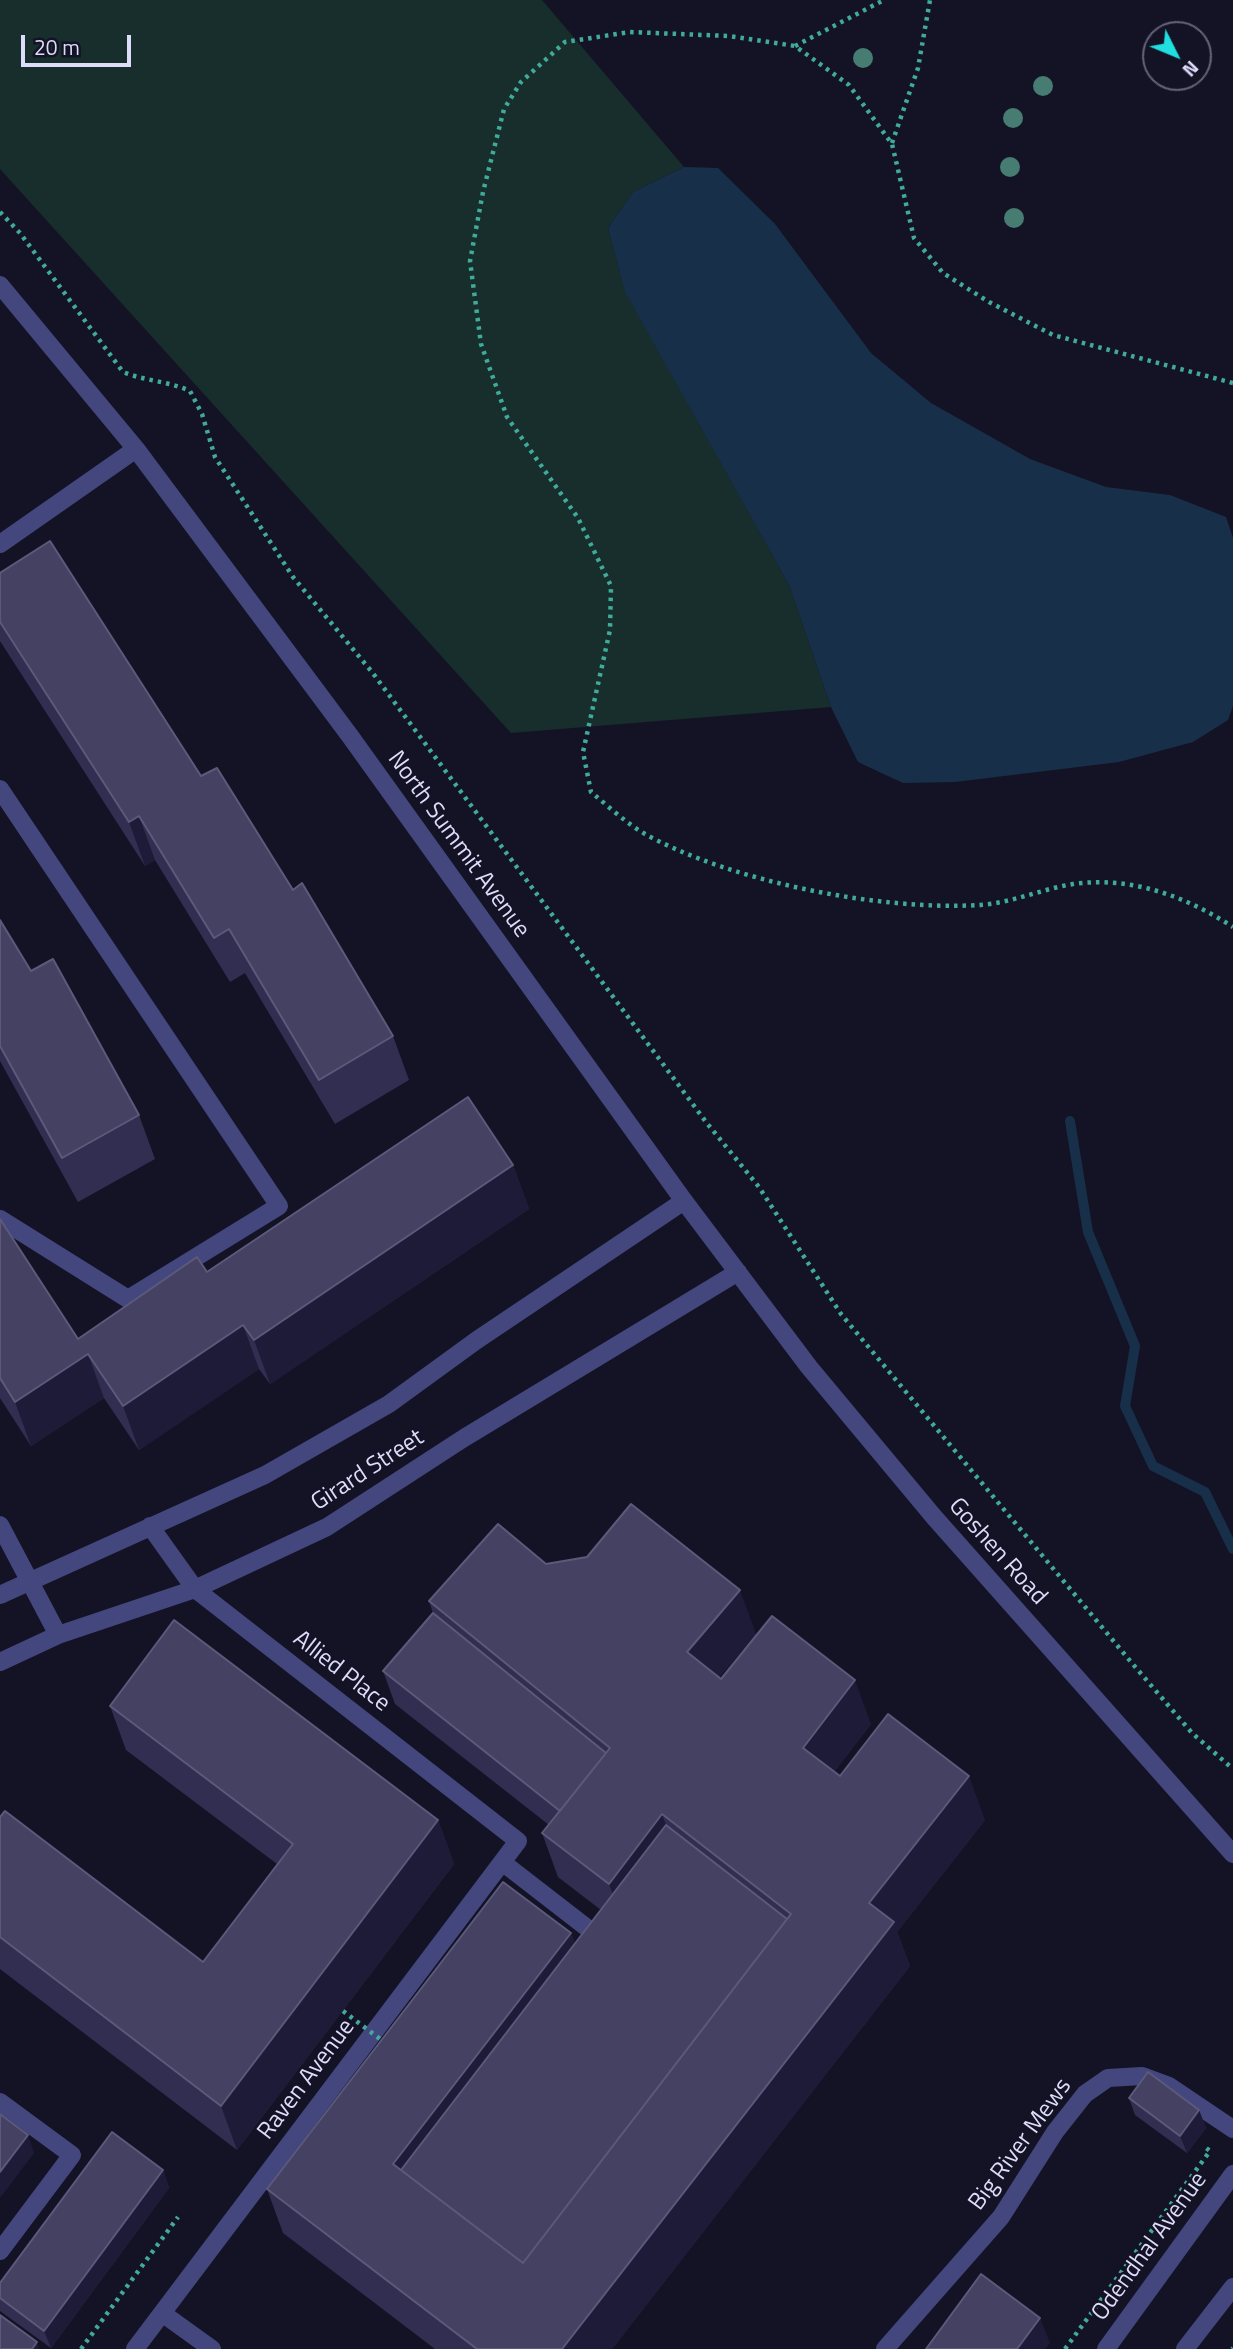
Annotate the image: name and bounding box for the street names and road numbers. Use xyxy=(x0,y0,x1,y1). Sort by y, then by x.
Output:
street label: North Summit Avenue xyxy=(381,746,535,944)
street label: Girard Street xyxy=(306,1424,430,1518)
street label: Goshen Road xyxy=(942,1493,1052,1611)
street label: Allied Place xyxy=(287,1625,395,1719)
street label: Raven Avenue xyxy=(252,2014,362,2146)
street label: Big River Mews xyxy=(963,2073,1079,2217)
street label: Odendhal Avenue xyxy=(1086,2167,1214,2327)

